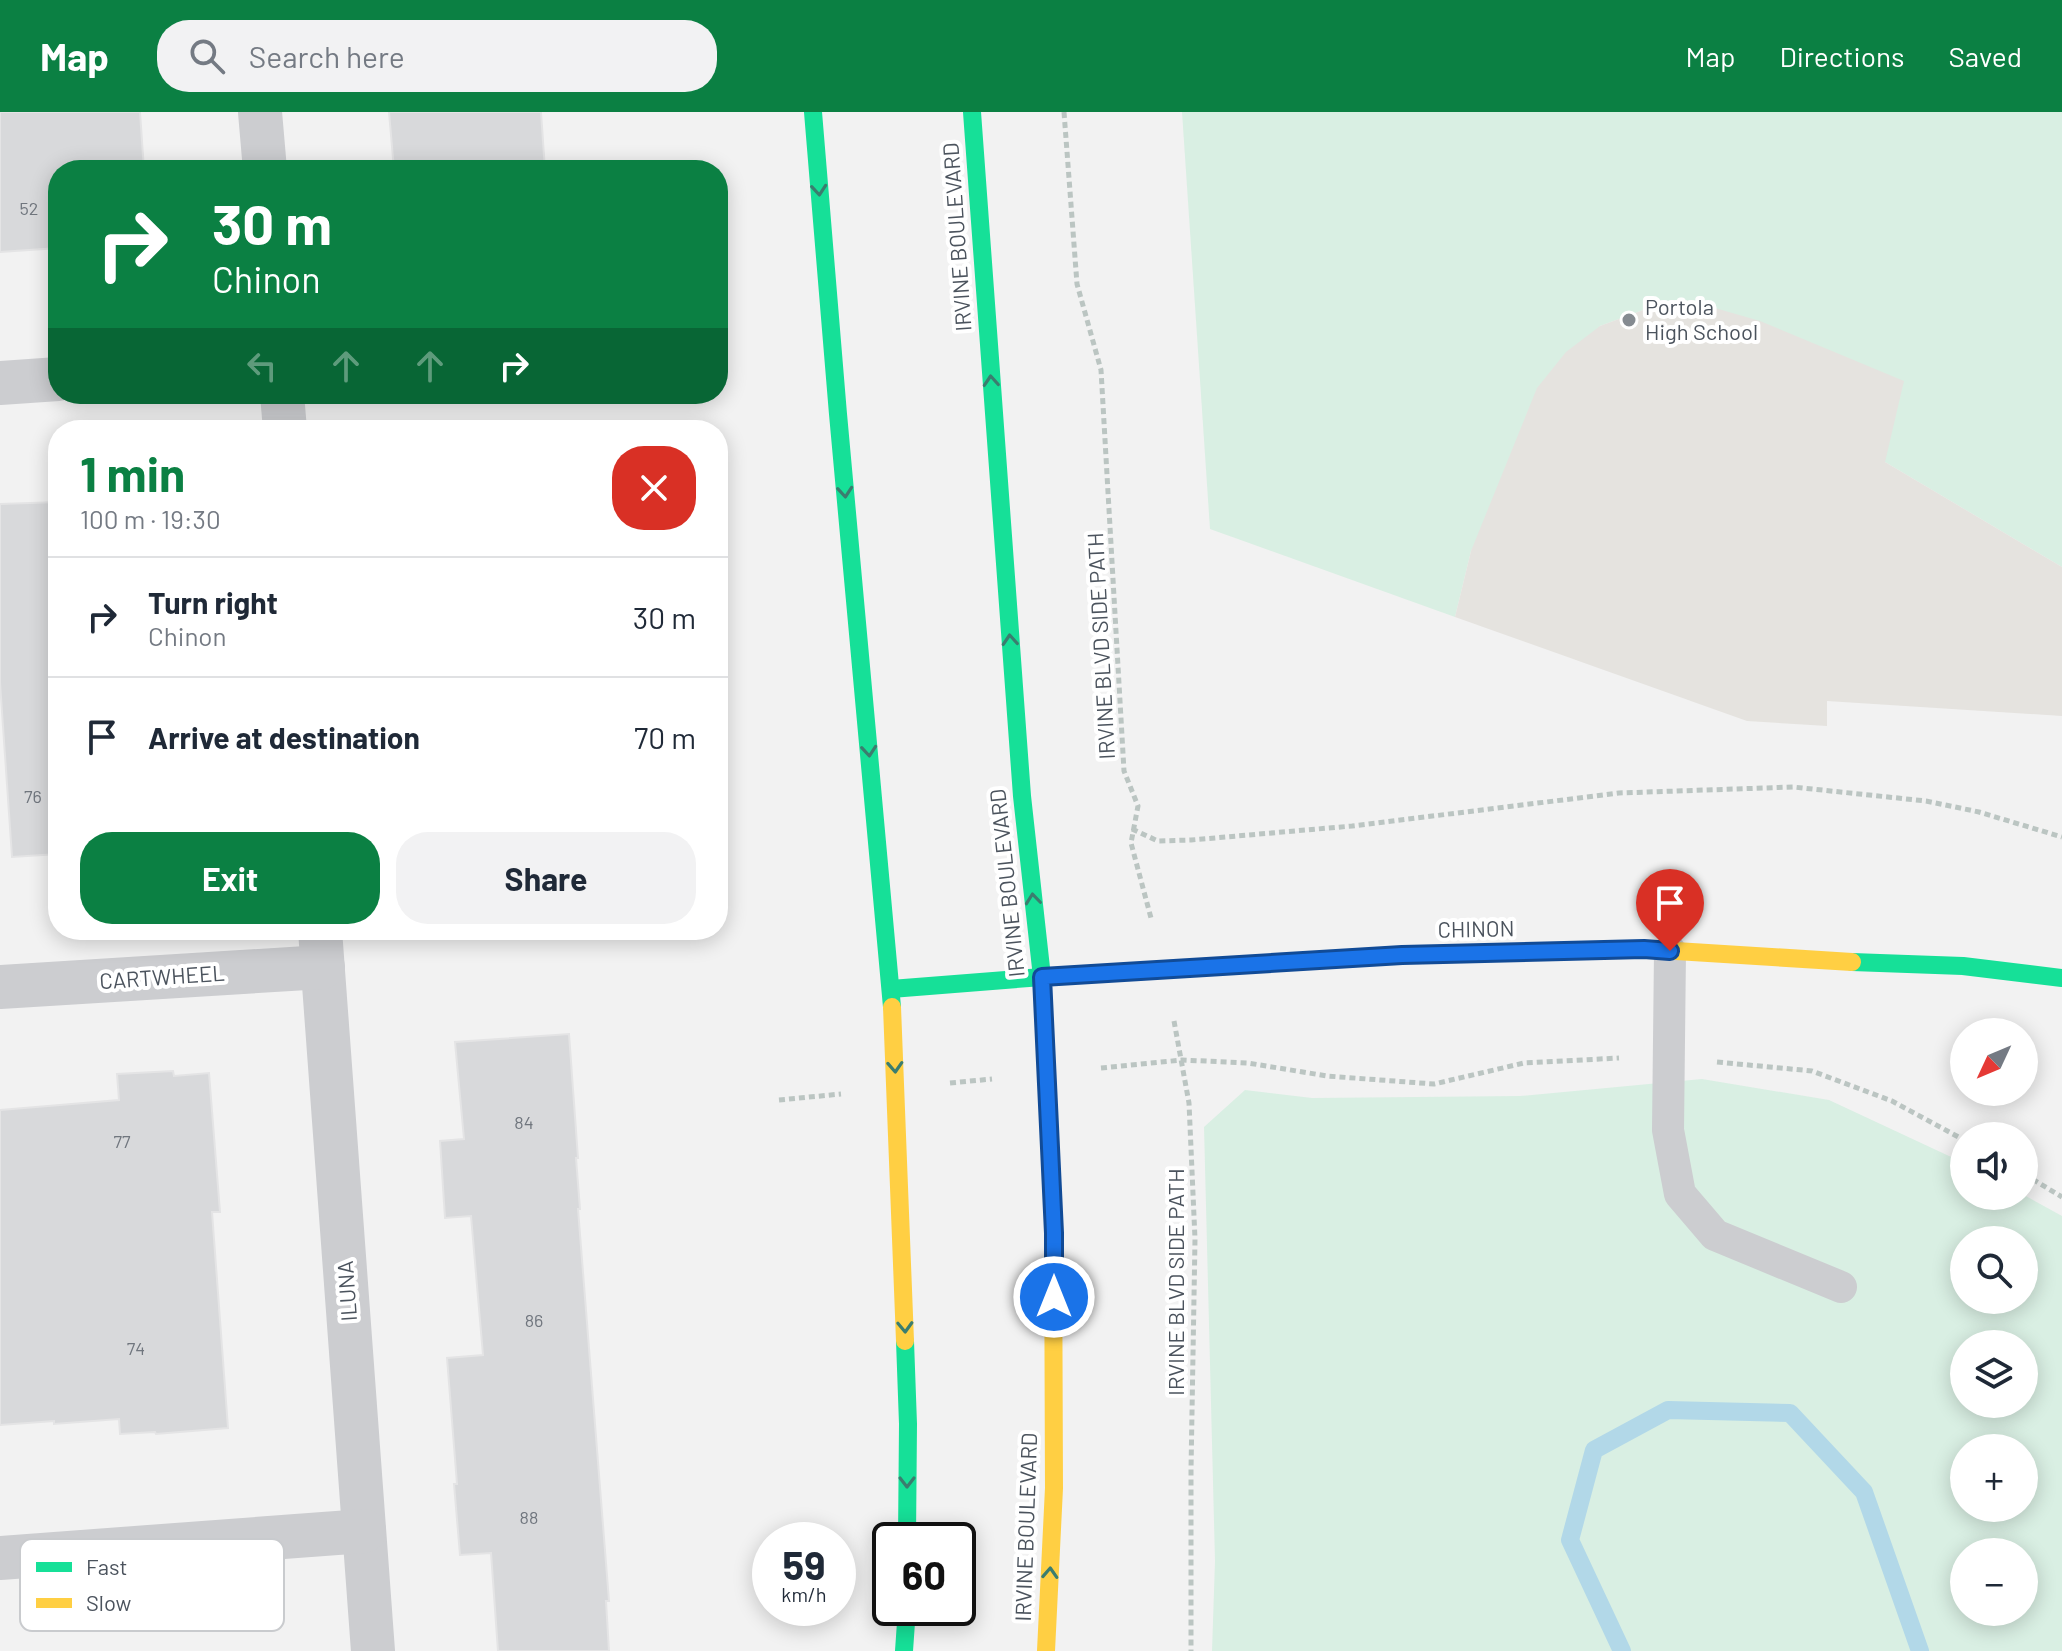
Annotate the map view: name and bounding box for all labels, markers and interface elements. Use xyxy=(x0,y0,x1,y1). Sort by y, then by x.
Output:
search box xyxy=(157,20,717,92)
text: Map xyxy=(40,33,109,79)
icon: search xyxy=(185,34,229,78)
text: Search here xyxy=(249,38,405,74)
text: Map xyxy=(1686,39,1735,73)
text: Directions xyxy=(1779,39,1905,73)
text: Saved xyxy=(1949,39,2022,73)
street label: IRVINE BOULEVARD xyxy=(936,142,976,332)
one-way arrow xyxy=(810,184,827,197)
text: 30 m xyxy=(212,189,332,256)
icon: right xyxy=(80,192,184,296)
house number: 52 xyxy=(20,197,38,219)
text: Chinon xyxy=(212,257,321,300)
place label: Portola High School xyxy=(1645,293,1758,344)
marker: Portola High School xyxy=(1620,311,1638,329)
icon: left xyxy=(240,344,284,388)
icon: ahead xyxy=(324,344,368,388)
icon: ahead xyxy=(408,344,452,388)
icon: right xyxy=(492,344,536,388)
one-way arrow xyxy=(983,374,1000,387)
text: 1 min xyxy=(80,444,185,502)
button: close xyxy=(612,446,696,530)
one-way arrow xyxy=(836,486,853,499)
text: 100 m · 19:30 xyxy=(80,503,221,534)
street label: IRVINE BLVD SIDE PATH xyxy=(1081,532,1119,760)
text: Turn right xyxy=(148,584,278,620)
icon: right xyxy=(80,595,124,639)
text: 30 m xyxy=(633,599,696,635)
text: Chinon xyxy=(148,620,226,651)
one-way arrow xyxy=(1002,633,1019,646)
icon: arrive xyxy=(80,715,124,759)
text: Arrive at destination xyxy=(148,719,420,755)
text: 70 m xyxy=(634,719,696,755)
one-way arrow xyxy=(861,745,878,758)
house number: 76 xyxy=(24,785,42,807)
street label: IRVINE BOULEVARD xyxy=(983,788,1029,978)
button: Exit xyxy=(80,832,380,924)
button: Share xyxy=(396,832,696,924)
pin xyxy=(1636,869,1704,951)
icon: arrive xyxy=(1648,881,1692,925)
one-way arrow xyxy=(1025,892,1042,906)
street label: CHINON xyxy=(1437,914,1515,942)
street label: CARTWHEEL xyxy=(98,959,225,993)
north arrow xyxy=(1950,1018,2038,1106)
map controls xyxy=(1950,1018,2038,1626)
one-way arrow xyxy=(886,1061,903,1074)
house number: 84 xyxy=(514,1111,534,1133)
button: sound xyxy=(1950,1122,2038,1210)
house number: 77 xyxy=(113,1130,131,1152)
street label: IRVINE BLVD SIDE PATH xyxy=(1162,1168,1188,1396)
button: search xyxy=(1950,1226,2038,1314)
position arrow xyxy=(1012,1255,1096,1339)
street label: ILUNA xyxy=(331,1260,361,1322)
house number: 86 xyxy=(525,1309,543,1331)
one-way arrow xyxy=(896,1321,913,1334)
button: layers xyxy=(1950,1330,2038,1418)
house number: 74 xyxy=(127,1337,145,1359)
street label: IRVINE BOULEVARD xyxy=(1009,1432,1041,1622)
button: + xyxy=(1950,1434,2038,1522)
one-way arrow xyxy=(899,1476,916,1489)
house number: 88 xyxy=(520,1506,538,1528)
speed limit sign: 60 xyxy=(872,1522,976,1626)
button: − xyxy=(1950,1538,2038,1626)
legend xyxy=(20,1539,284,1631)
text: 59 xyxy=(783,1540,825,1588)
text: Fast xyxy=(86,1553,128,1579)
one-way arrow xyxy=(1041,1566,1058,1579)
text: km/h xyxy=(781,1582,827,1606)
text: Slow xyxy=(86,1589,131,1615)

